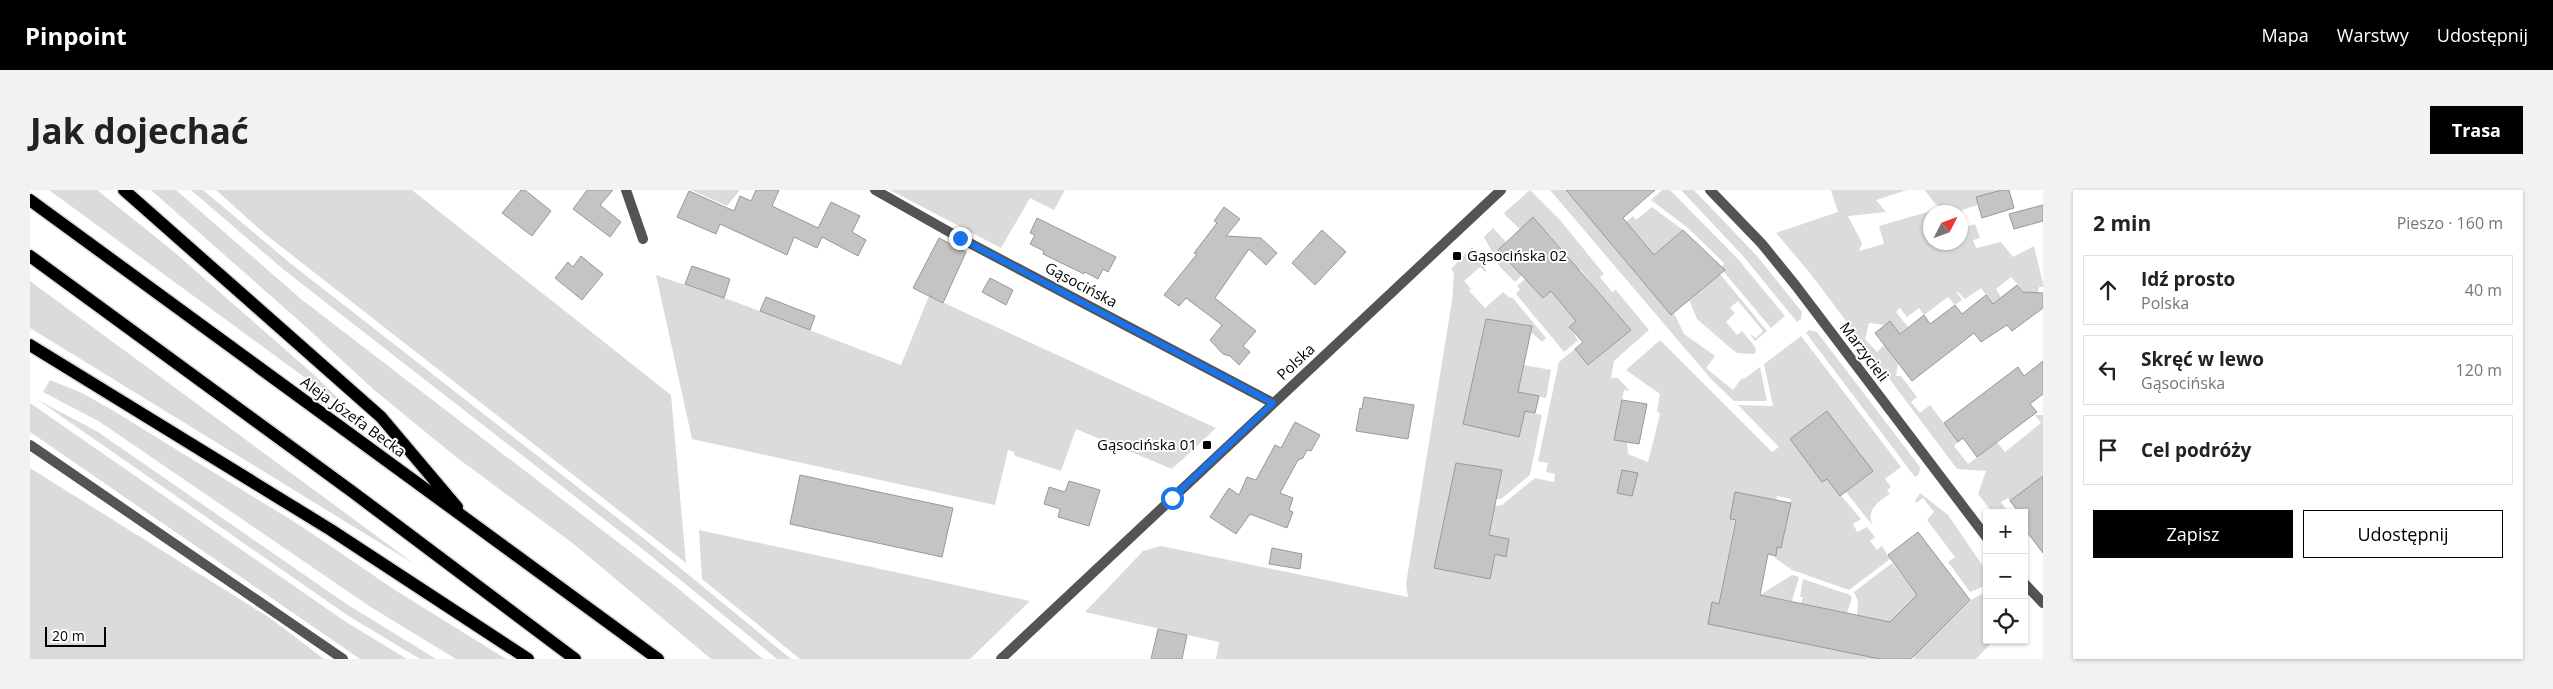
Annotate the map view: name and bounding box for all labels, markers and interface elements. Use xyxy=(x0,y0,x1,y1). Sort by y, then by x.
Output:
text: Pinpoint xyxy=(25,19,127,52)
text: Mapa xyxy=(2262,23,2309,47)
text: Warstwy xyxy=(2337,23,2409,47)
text: Udostępnij xyxy=(2437,23,2528,47)
button: Trasa xyxy=(2430,106,2523,154)
text: Jak dojechać xyxy=(30,107,249,154)
north arrow xyxy=(1923,205,1968,250)
text: 2 min xyxy=(2093,209,2151,237)
text: Pieszo · 160 m xyxy=(2397,212,2503,234)
route end xyxy=(949,227,972,250)
place label: Gąsocińska 02 xyxy=(1467,245,1567,265)
marker: Gąsocińska 02 xyxy=(1451,250,1463,262)
street label: Gąsocińska xyxy=(1042,257,1121,311)
text: Idź prosto xyxy=(2141,266,2235,292)
icon: ahead xyxy=(2094,276,2122,304)
text: 40 m xyxy=(2465,279,2502,301)
text: Polska xyxy=(2141,292,2189,314)
street label: Marzycieli xyxy=(1836,318,1894,385)
street label: Polska xyxy=(1272,339,1319,384)
text: Skręć w lewo xyxy=(2141,346,2264,372)
icon: left xyxy=(2094,356,2122,384)
text: 120 m xyxy=(2456,359,2502,381)
street label: Aleja Józefa Becka xyxy=(297,371,410,461)
text: Gąsocińska xyxy=(2141,372,2225,394)
place label: Gąsocińska 01 xyxy=(1097,434,1197,454)
icon: arrive xyxy=(2094,436,2122,464)
text: Cel podróży xyxy=(2141,437,2251,463)
marker: Gąsocińska 01 xyxy=(1201,439,1213,451)
route start xyxy=(1161,487,1184,510)
map controls xyxy=(1983,509,2028,644)
button: + xyxy=(1983,509,2028,554)
button: Zapisz xyxy=(2093,510,2293,558)
button: Udostępnij xyxy=(2303,510,2503,558)
button: − xyxy=(1983,554,2028,599)
button: locate xyxy=(1983,599,2028,644)
scale bar xyxy=(45,624,106,647)
text: 20 m xyxy=(52,626,85,645)

